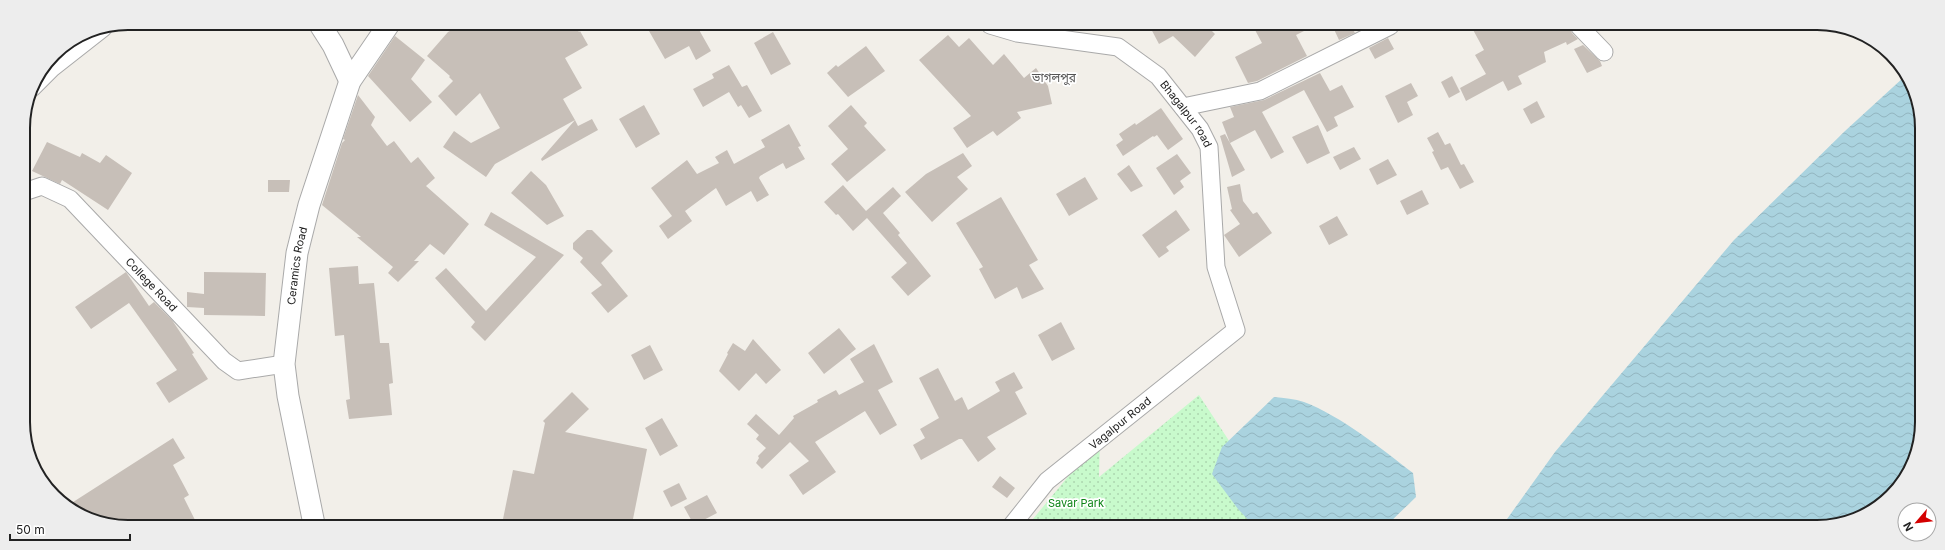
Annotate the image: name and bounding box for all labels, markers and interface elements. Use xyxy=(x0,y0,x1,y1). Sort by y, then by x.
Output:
district label: ভাগলপুর xyxy=(1031,70,1077,86)
street label: Bhagalpur road xyxy=(1157,78,1215,150)
street label: Ceramics Road xyxy=(284,225,310,306)
street label: College Road xyxy=(122,255,180,315)
street label: Vagalpur Road xyxy=(1086,394,1154,452)
park label: Savar Park xyxy=(1048,496,1104,510)
north arrow xyxy=(1897,502,1937,542)
scale bar xyxy=(10,516,130,542)
text: N xyxy=(1900,520,1916,534)
text: 50 m xyxy=(16,522,45,537)

